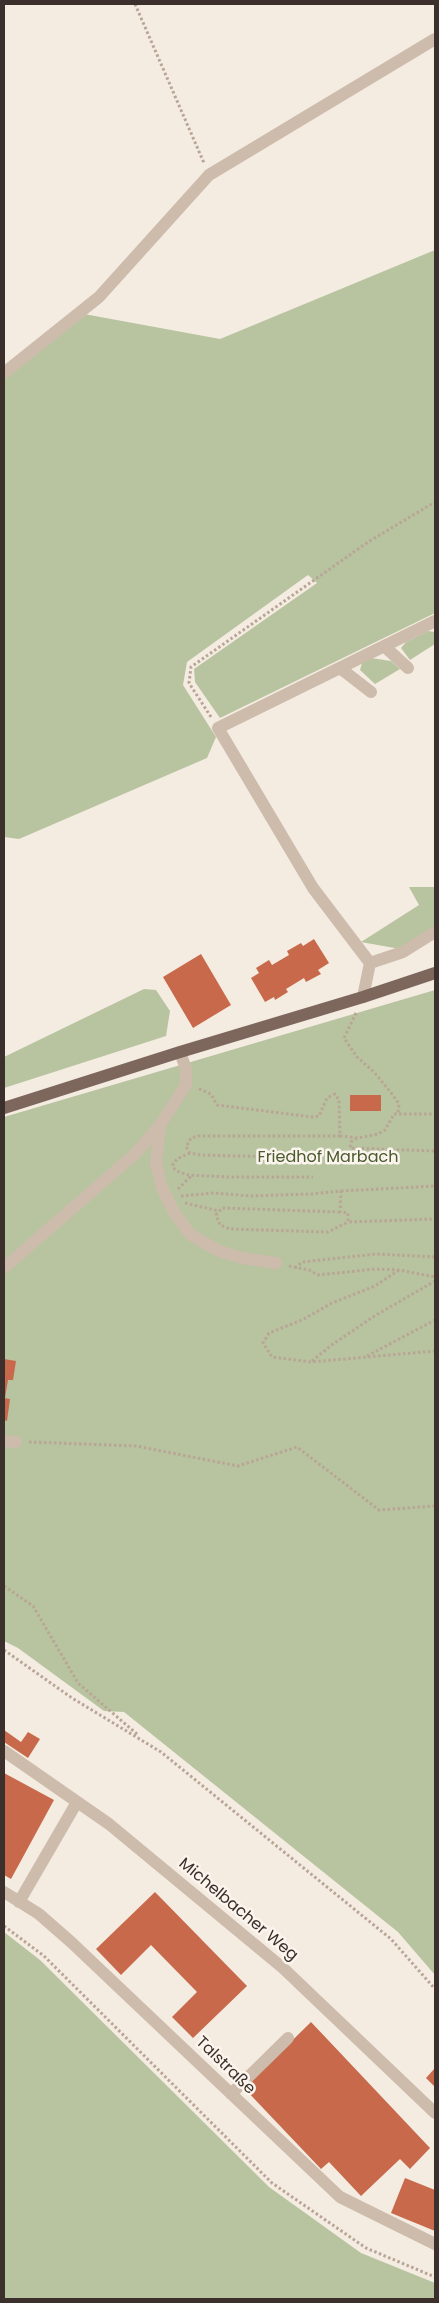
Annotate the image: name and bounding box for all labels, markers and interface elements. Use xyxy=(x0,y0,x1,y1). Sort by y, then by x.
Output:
park label: Friedhof Marbach xyxy=(258,1148,398,1168)
street label: Michelbacher Weg xyxy=(175,1855,301,1965)
street label: Talstraße xyxy=(191,2033,259,2099)

